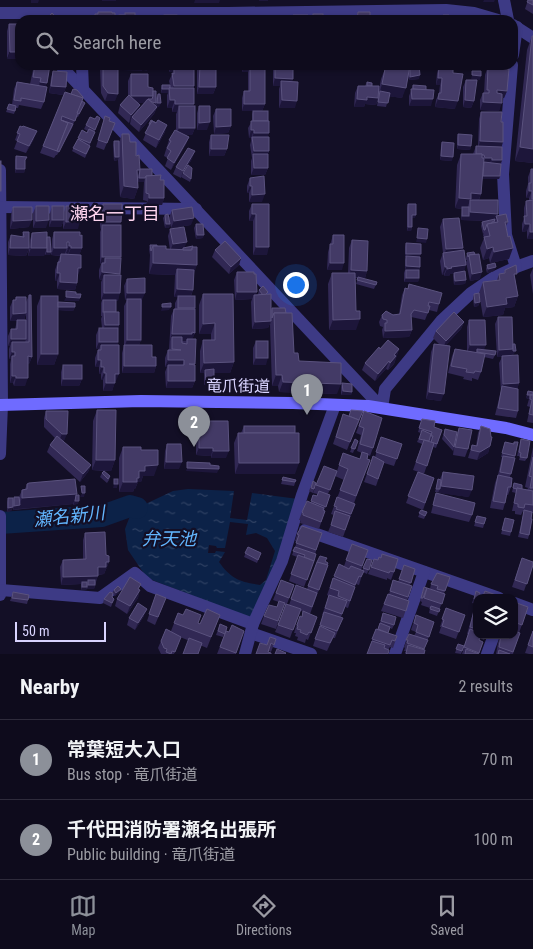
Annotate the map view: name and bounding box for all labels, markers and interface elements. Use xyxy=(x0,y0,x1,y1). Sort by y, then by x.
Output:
search box xyxy=(15,15,518,70)
icon: search xyxy=(33,29,61,57)
text: Search here xyxy=(73,31,161,54)
district label: 瀬名一丁目 xyxy=(70,203,160,224)
your location xyxy=(283,272,309,298)
pin: 1 xyxy=(291,374,323,415)
street label: 竜爪街道 xyxy=(206,376,270,396)
pin: 2 xyxy=(178,406,210,447)
water label: 瀬名新川 xyxy=(32,502,108,530)
water label: 弁天池 xyxy=(142,528,198,549)
map controls xyxy=(473,594,518,639)
button: layers xyxy=(473,594,518,639)
scale bar xyxy=(15,619,106,642)
text: 50 m xyxy=(22,623,50,639)
text: Nearby xyxy=(20,675,79,699)
text: 2 results xyxy=(458,677,513,696)
text: 常葉短大入口 xyxy=(67,738,181,761)
text: 1 xyxy=(32,750,40,769)
text: 70 m xyxy=(481,750,513,769)
text: Bus stop · 竜爪街道 xyxy=(67,765,197,784)
text: 千代田消防署瀬名出張所 xyxy=(67,818,276,841)
text: 2 xyxy=(32,830,40,849)
text: 100 m xyxy=(474,830,513,849)
text: Public building · 竜爪街道 xyxy=(67,845,235,864)
tab: Map xyxy=(69,892,97,938)
tab: Directions xyxy=(236,892,292,938)
tab: Saved xyxy=(430,892,464,938)

